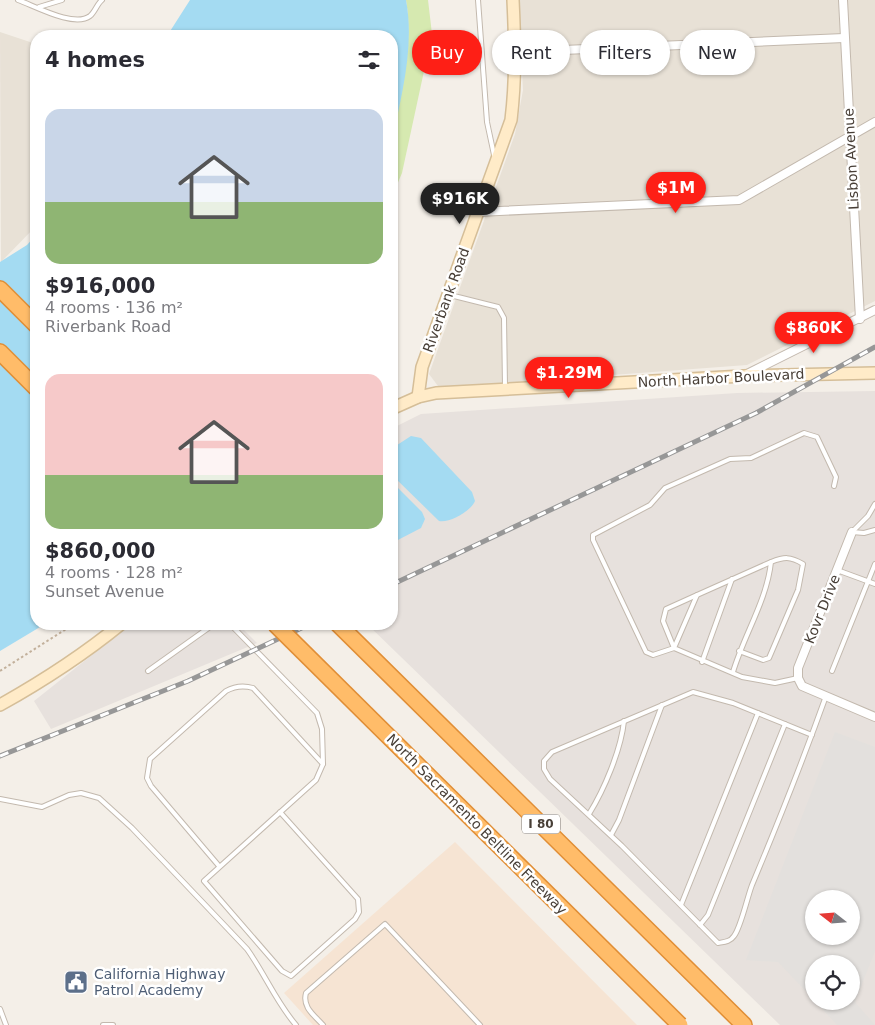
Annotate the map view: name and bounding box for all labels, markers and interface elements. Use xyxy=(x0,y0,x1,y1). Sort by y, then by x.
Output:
chip: Buy xyxy=(412,30,482,75)
chip: Rent xyxy=(492,30,570,75)
chip: Filters xyxy=(580,30,670,75)
chip: New xyxy=(680,30,755,75)
icon: filters xyxy=(355,46,383,74)
text: 4 homes xyxy=(45,48,145,72)
street label: Lisbon Avenue xyxy=(840,108,862,210)
icon: home xyxy=(169,142,259,232)
pin: $1M xyxy=(652,172,700,214)
text: $1M xyxy=(657,178,695,197)
pin: $916K xyxy=(425,182,495,225)
text: $916K xyxy=(432,189,488,208)
street label: Riverbank Road xyxy=(420,245,472,355)
text: $916,000 xyxy=(45,274,155,298)
text: 4 rooms · 136 m² xyxy=(45,298,183,317)
pin: $860K xyxy=(779,312,849,354)
text: Riverbank Road xyxy=(45,317,171,336)
text: $860K xyxy=(786,318,842,337)
pin: $1.29M xyxy=(528,356,610,399)
text: $1.29M xyxy=(536,363,602,382)
street label: North Harbor Boulevard xyxy=(637,366,805,390)
icon: home xyxy=(169,407,259,497)
text: $860,000 xyxy=(45,539,155,563)
text: 4 rooms · 128 m² xyxy=(45,563,183,582)
street label: Kovr Drive xyxy=(801,572,843,646)
text: Sunset Avenue xyxy=(45,582,164,601)
street label: North Sacramento Beltline Freeway xyxy=(384,731,570,917)
road number: I 80 xyxy=(522,814,560,834)
north arrow xyxy=(805,890,860,945)
map controls xyxy=(805,890,860,1010)
button: locate xyxy=(805,955,860,1010)
place label: California Highway Patrol Academy xyxy=(94,966,225,998)
public building icon: California Highway Patrol Academy xyxy=(63,969,89,995)

